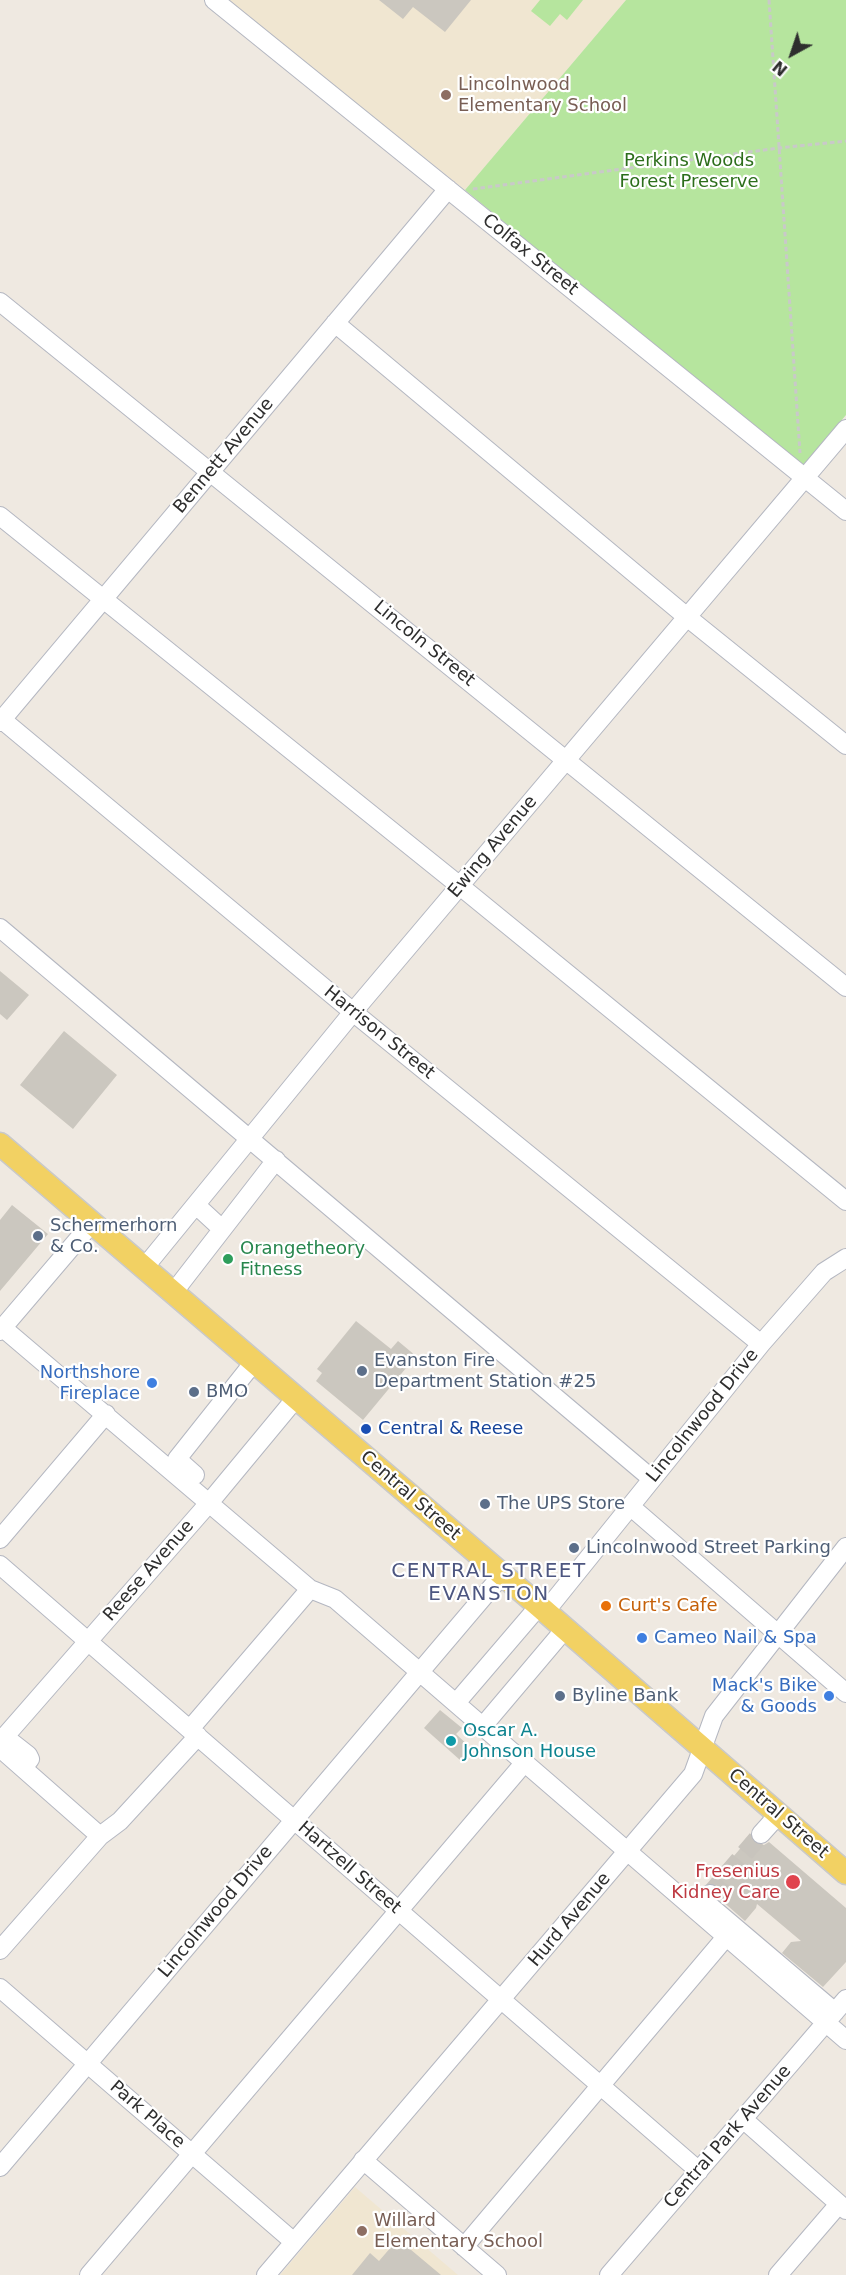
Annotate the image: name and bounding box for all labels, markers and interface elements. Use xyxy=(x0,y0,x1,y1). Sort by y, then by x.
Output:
north arrow xyxy=(762,24,822,84)
text: N xyxy=(769,57,791,80)
place label: Lincolnwood Elementary School xyxy=(458,74,627,116)
marker: Lincolnwood Elementary School xyxy=(439,88,453,102)
park label: Perkins Woods Forest Preserve xyxy=(619,150,759,192)
street label: Colfax Street xyxy=(478,210,582,300)
street label: Bennett Avenue xyxy=(169,394,279,518)
street label: Lincoln Street xyxy=(369,597,479,691)
street label: Ewing Avenue xyxy=(444,792,542,902)
street label: Harrison Street xyxy=(319,982,439,1084)
place label: Schermerhorn & Co. xyxy=(50,1215,177,1258)
marker: Schermerhorn & Co. xyxy=(31,1229,45,1243)
place label: Orangetheory Fitness xyxy=(240,1238,365,1280)
marker: Orangetheory Fitness xyxy=(221,1252,235,1266)
street label: Lincolnwood Drive xyxy=(642,1345,764,1487)
place label: Evanston Fire Department Station #25 xyxy=(374,1350,596,1392)
place label: Northshore Fireplace xyxy=(40,1362,140,1404)
marker: Evanston Fire Department Station #25 xyxy=(355,1364,369,1378)
marker: Northshore Fireplace xyxy=(145,1376,159,1390)
place label: BMO xyxy=(206,1381,248,1403)
marker: BMO xyxy=(187,1385,201,1399)
place label: Central & Reese xyxy=(378,1418,523,1440)
marker: Central & Reese xyxy=(359,1422,373,1436)
street label: Central Street xyxy=(355,1447,465,1545)
place label: The UPS Store xyxy=(497,1493,625,1515)
marker: The UPS Store xyxy=(478,1497,492,1511)
street label: Reese Avenue xyxy=(99,1516,199,1626)
place label: Lincolnwood Street Parking xyxy=(586,1537,831,1559)
marker: Lincolnwood Street Parking xyxy=(567,1541,581,1555)
district label: CENTRAL STREET EVANSTON xyxy=(391,1560,587,1607)
place label: Curt's Cafe xyxy=(618,1595,717,1617)
marker: Curt's Cafe xyxy=(599,1599,613,1613)
place label: Cameo Nail & Spa xyxy=(654,1627,817,1649)
marker: Cameo Nail & Spa xyxy=(635,1631,649,1645)
place label: Mack's Bike & Goods xyxy=(712,1675,817,1718)
place label: Byline Bank xyxy=(572,1685,678,1707)
marker: Byline Bank xyxy=(553,1689,567,1703)
marker: Mack's Bike & Goods xyxy=(822,1689,836,1703)
place label: Oscar A. Johnson House xyxy=(463,1720,596,1762)
marker: Oscar A. Johnson House xyxy=(444,1734,458,1748)
street label: Central Street xyxy=(723,1765,833,1863)
street label: Hartzell Street xyxy=(293,1817,405,1919)
street label: Lincolnwood Drive xyxy=(154,1842,278,1982)
place label: Fresenius Kidney Care xyxy=(671,1861,780,1904)
street label: Hurd Avenue xyxy=(524,1869,616,1971)
marker: Fresenius Kidney Care xyxy=(784,1873,802,1891)
street label: Central Park Avenue xyxy=(660,2061,796,2213)
street label: Park Place xyxy=(105,2077,189,2153)
place label: Willard Elementary School xyxy=(374,2210,543,2252)
marker: Willard Elementary School xyxy=(355,2224,369,2238)

